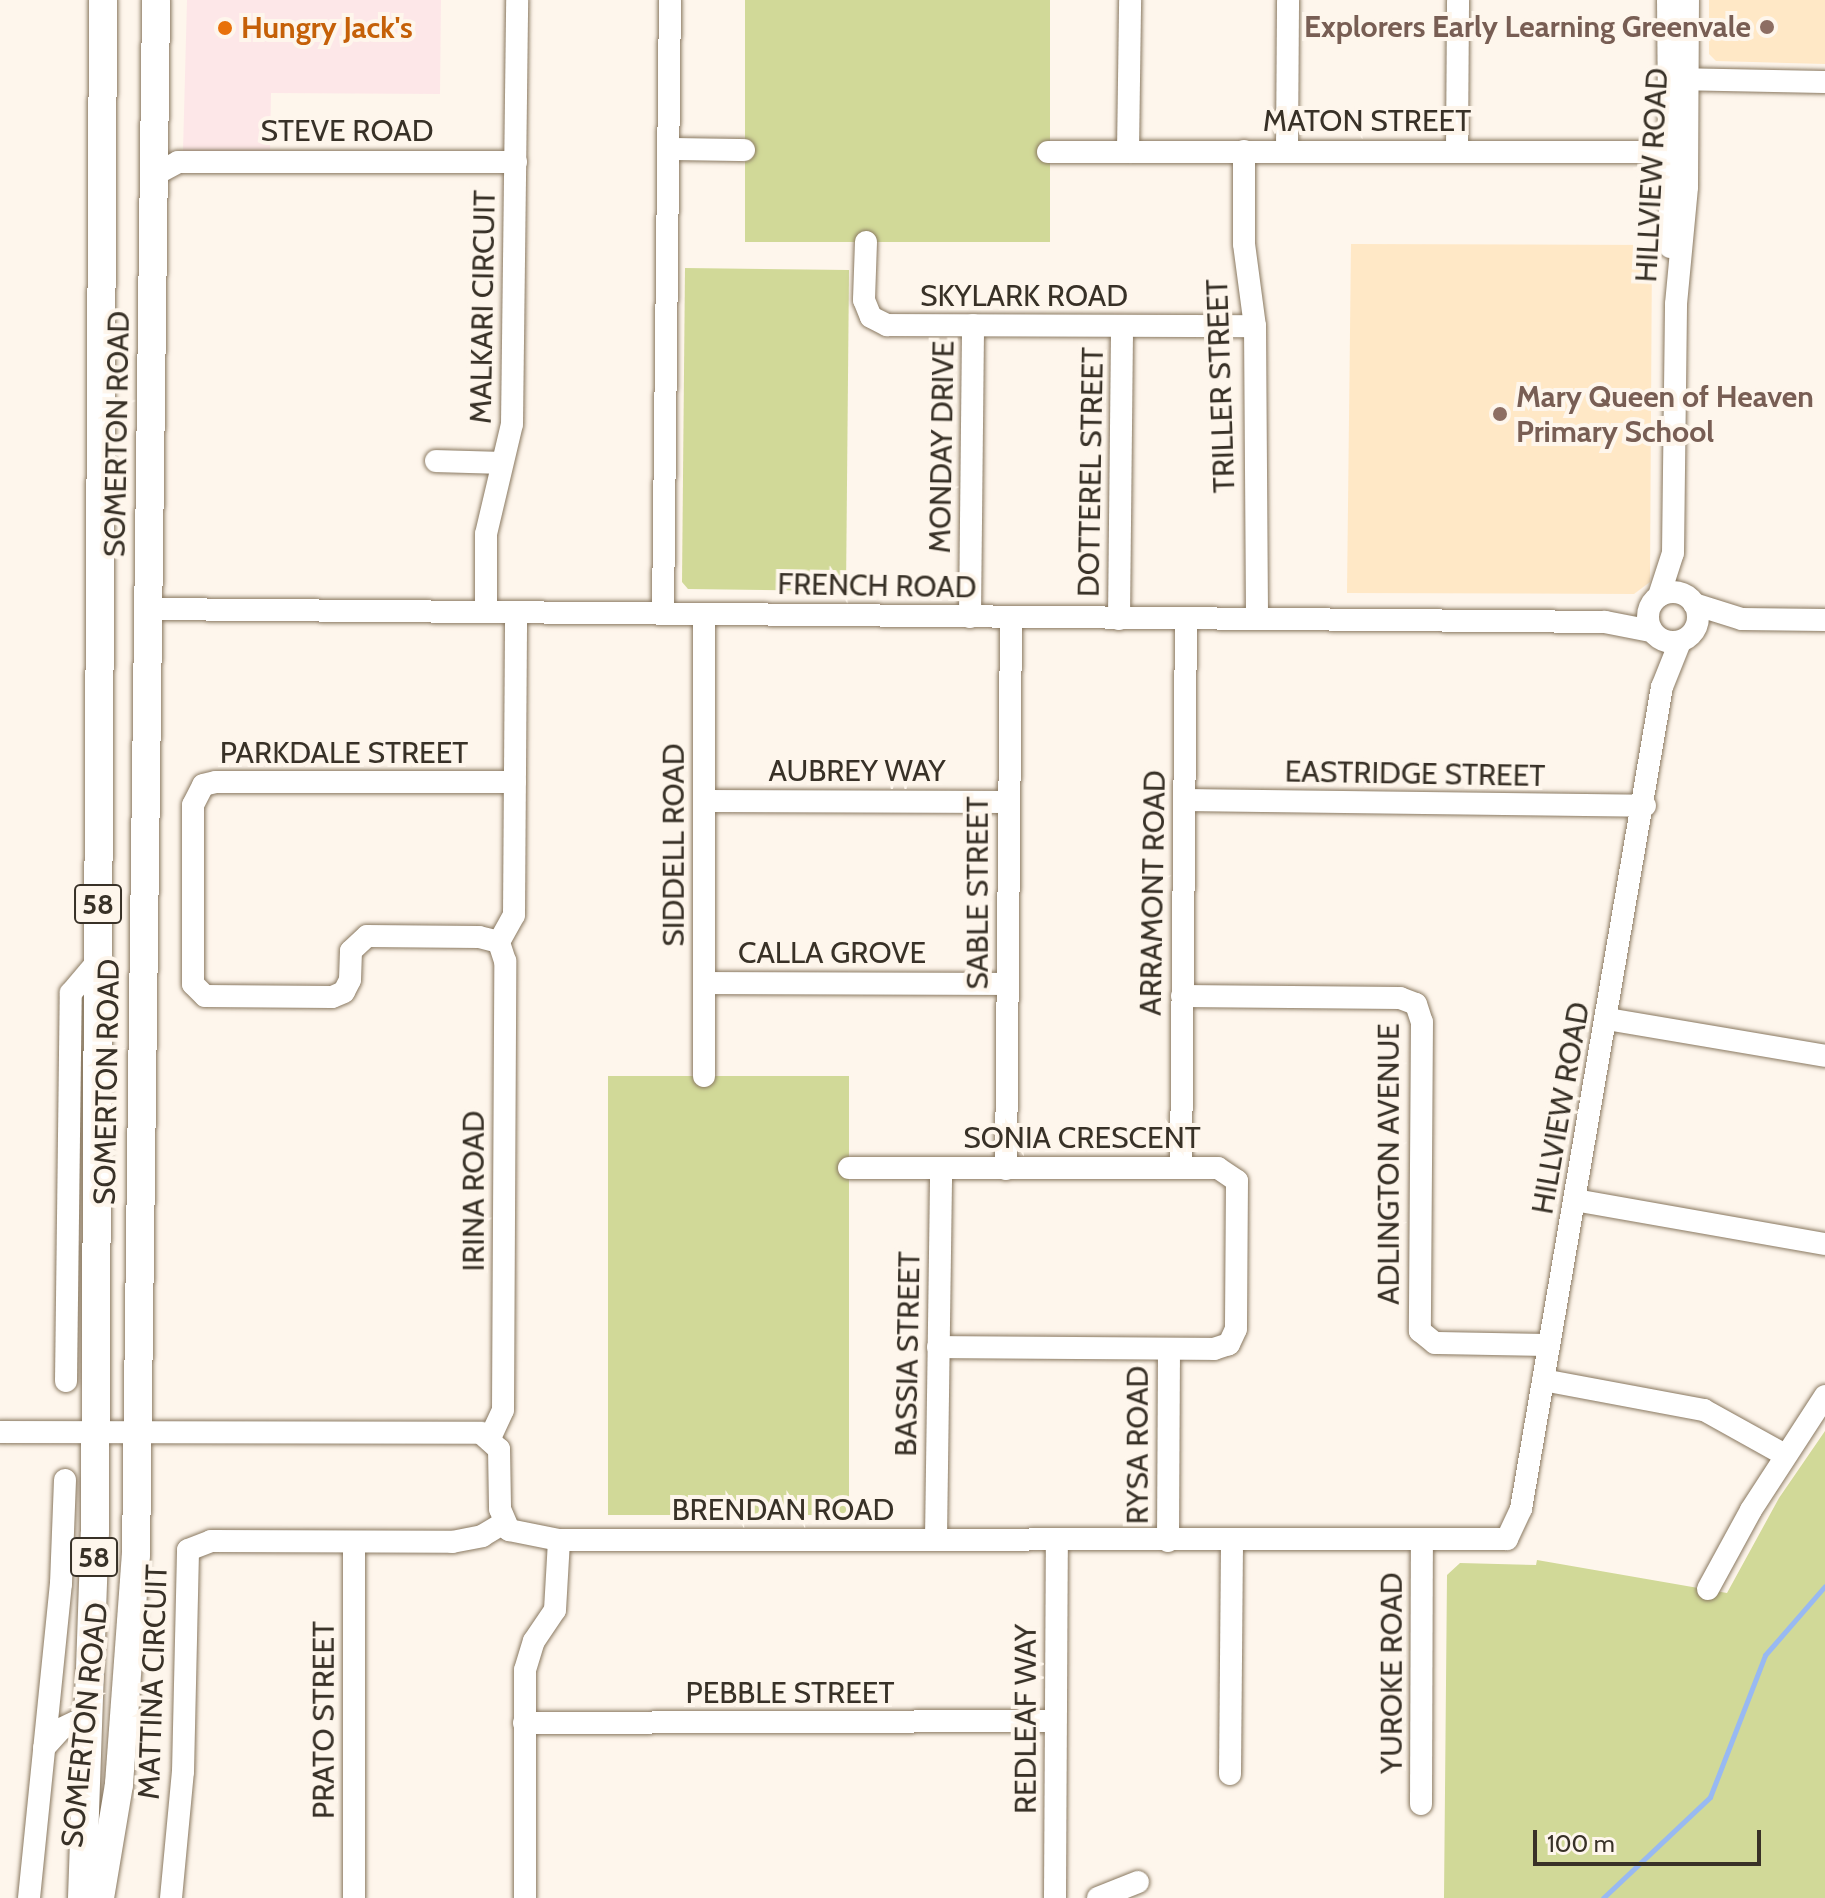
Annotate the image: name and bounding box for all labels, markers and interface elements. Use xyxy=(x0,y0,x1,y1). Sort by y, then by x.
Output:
place label: Explorers Early Learning Greenvale xyxy=(1304,9,1751,45)
place label: Hungry Jack's xyxy=(241,10,413,46)
marker: Explorers Early Learning Greenvale xyxy=(1758,18,1776,36)
marker: Hungry Jack's xyxy=(216,19,234,37)
street label: HILLVIEW ROAD xyxy=(1628,67,1676,283)
street label: MATON STREET xyxy=(1263,103,1471,139)
street label: STEVE ROAD xyxy=(261,113,433,149)
street label: MALKARI CIRCUIT xyxy=(463,190,503,424)
street label: SKYLARK ROAD xyxy=(920,278,1128,314)
street label: TRILLER STREET xyxy=(1199,278,1243,494)
street label: SOMERTON ROAD xyxy=(97,311,137,557)
street label: MONDAY DRIVE xyxy=(922,340,962,554)
street label: DOTTEREL STREET xyxy=(1071,347,1111,597)
place label: Mary Queen of Heaven Primary School xyxy=(1516,379,1814,450)
marker: Mary Queen of Heaven Primary School xyxy=(1491,405,1509,423)
street label: FRENCH ROAD xyxy=(777,566,977,606)
street label: PARKDALE STREET xyxy=(220,735,468,771)
street label: SIDDELL ROAD xyxy=(656,743,692,947)
street label: AUBREY WAY xyxy=(769,753,945,789)
street label: EASTRIDGE STREET xyxy=(1284,754,1546,794)
street label: ARRAMONT ROAD xyxy=(1133,770,1173,1016)
street label: SABLE STREET xyxy=(960,796,996,990)
road number: 58 xyxy=(74,880,122,928)
street label: CALLA GROVE xyxy=(738,935,926,971)
street label: SOMERTON ROAD xyxy=(87,959,127,1205)
street label: HILLVIEW ROAD xyxy=(1525,999,1597,1217)
street label: ADLINGTON AVENUE xyxy=(1371,1023,1407,1305)
street label: IRINA ROAD xyxy=(456,1111,492,1271)
street label: SONIA CRESCENT xyxy=(963,1120,1201,1156)
street label: BASSIA STREET xyxy=(888,1251,928,1457)
street label: RYSA ROAD xyxy=(1120,1366,1156,1524)
street label: BRENDAN ROAD xyxy=(672,1492,894,1528)
road number: 58 xyxy=(70,1533,118,1581)
street label: MATTINA CIRCUIT xyxy=(131,1564,175,1800)
street label: YUROKE ROAD xyxy=(1374,1572,1410,1774)
street label: SOMERTON ROAD xyxy=(54,1601,116,1849)
street label: PRATO STREET xyxy=(306,1621,342,1819)
street label: REDLEAF WAY xyxy=(1008,1624,1044,1814)
street label: PEBBLE STREET xyxy=(686,1675,894,1711)
scale bar xyxy=(1537,1814,1765,1864)
text: 100 m xyxy=(1547,1829,1615,1858)

